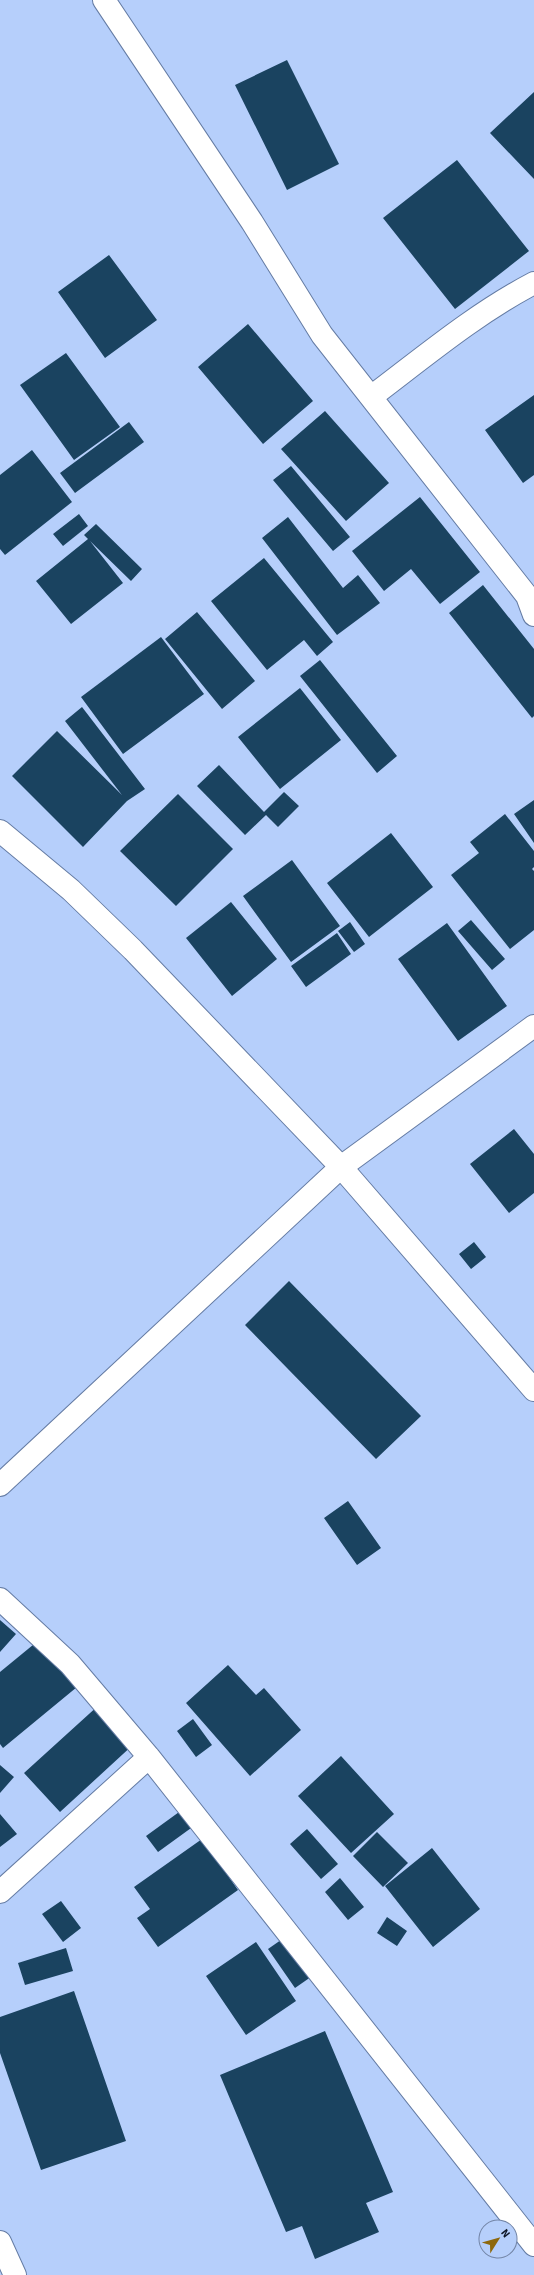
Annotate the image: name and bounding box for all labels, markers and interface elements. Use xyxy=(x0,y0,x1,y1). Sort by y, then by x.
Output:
north arrow xyxy=(478,2219,518,2259)
text: N xyxy=(497,2226,514,2241)

